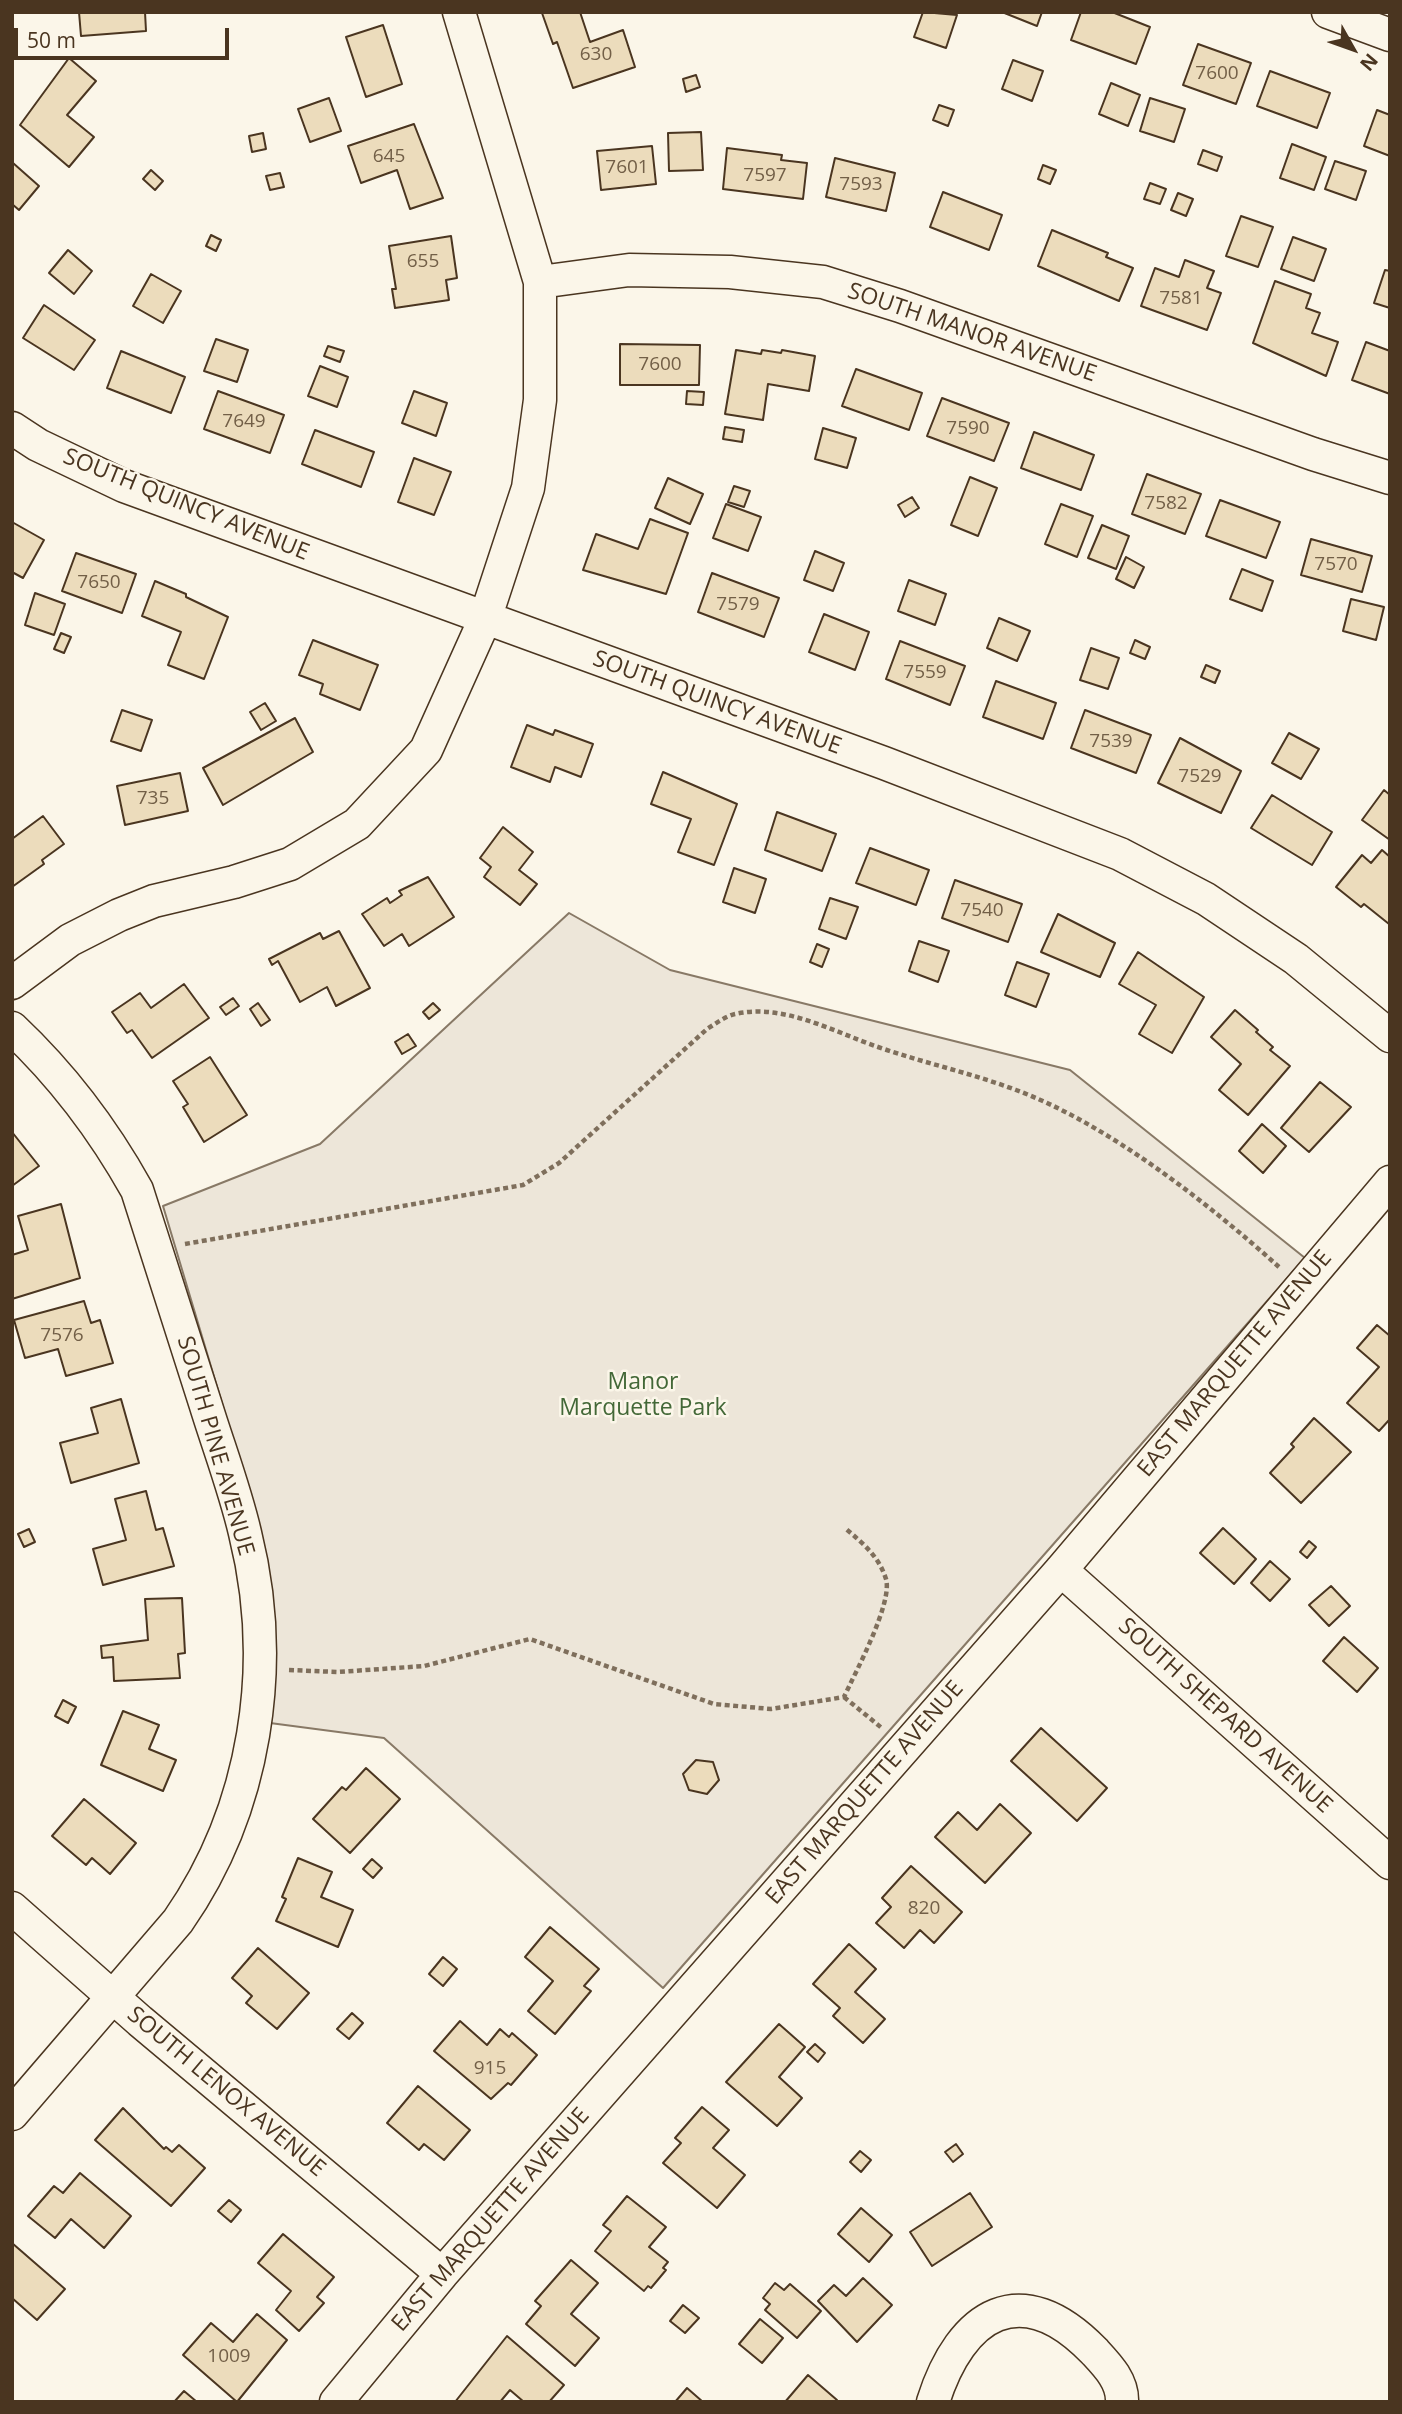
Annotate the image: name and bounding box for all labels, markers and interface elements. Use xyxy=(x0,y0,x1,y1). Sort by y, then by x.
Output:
scale bar xyxy=(18,14,233,58)
north arrow xyxy=(1318,14,1388,84)
text: 50 m xyxy=(27,26,76,54)
house number: 630 xyxy=(580,44,612,66)
text: N xyxy=(1354,48,1384,77)
house number: 7600 xyxy=(1195,63,1239,85)
house number: 645 xyxy=(373,146,405,168)
house number: 7601 xyxy=(605,157,649,179)
house number: 7597 xyxy=(743,165,787,187)
house number: 7593 xyxy=(839,174,883,196)
house number: 655 xyxy=(407,251,439,273)
street label: SOUTH MANOR AVENUE xyxy=(844,277,1100,389)
house number: 7581 xyxy=(1159,288,1203,310)
house number: 7600 xyxy=(638,354,682,376)
house number: 7649 xyxy=(222,411,266,433)
house number: 7590 xyxy=(946,418,990,440)
street label: SOUTH QUINCY AVENUE xyxy=(59,443,313,567)
house number: 7582 xyxy=(1144,493,1188,515)
house number: 7570 xyxy=(1314,554,1358,576)
house number: 7650 xyxy=(77,572,121,594)
house number: 7579 xyxy=(716,594,760,616)
street label: SOUTH QUINCY AVENUE xyxy=(589,645,845,761)
house number: 7559 xyxy=(903,662,947,684)
house number: 7539 xyxy=(1089,731,1133,753)
house number: 7529 xyxy=(1178,766,1222,788)
house number: 735 xyxy=(137,788,169,810)
house number: 7540 xyxy=(960,900,1004,922)
street label: EAST MARQUETTE AVENUE xyxy=(1132,1245,1338,1483)
house number: 7576 xyxy=(40,1325,84,1347)
street label: SOUTH PINE AVENUE xyxy=(170,1333,260,1559)
park label: Manor Marquette Park xyxy=(559,1368,727,1422)
street label: SOUTH SHEPARD AVENUE xyxy=(1112,1613,1338,1819)
street label: EAST MARQUETTE AVENUE xyxy=(760,1675,970,1911)
house number: 820 xyxy=(908,1898,940,1920)
street label: SOUTH LENOX AVENUE xyxy=(121,2001,331,2183)
house number: 915 xyxy=(474,2058,506,2080)
street label: EAST MARQUETTE AVENUE xyxy=(386,2102,596,2338)
house number: 1009 xyxy=(207,2346,251,2368)

